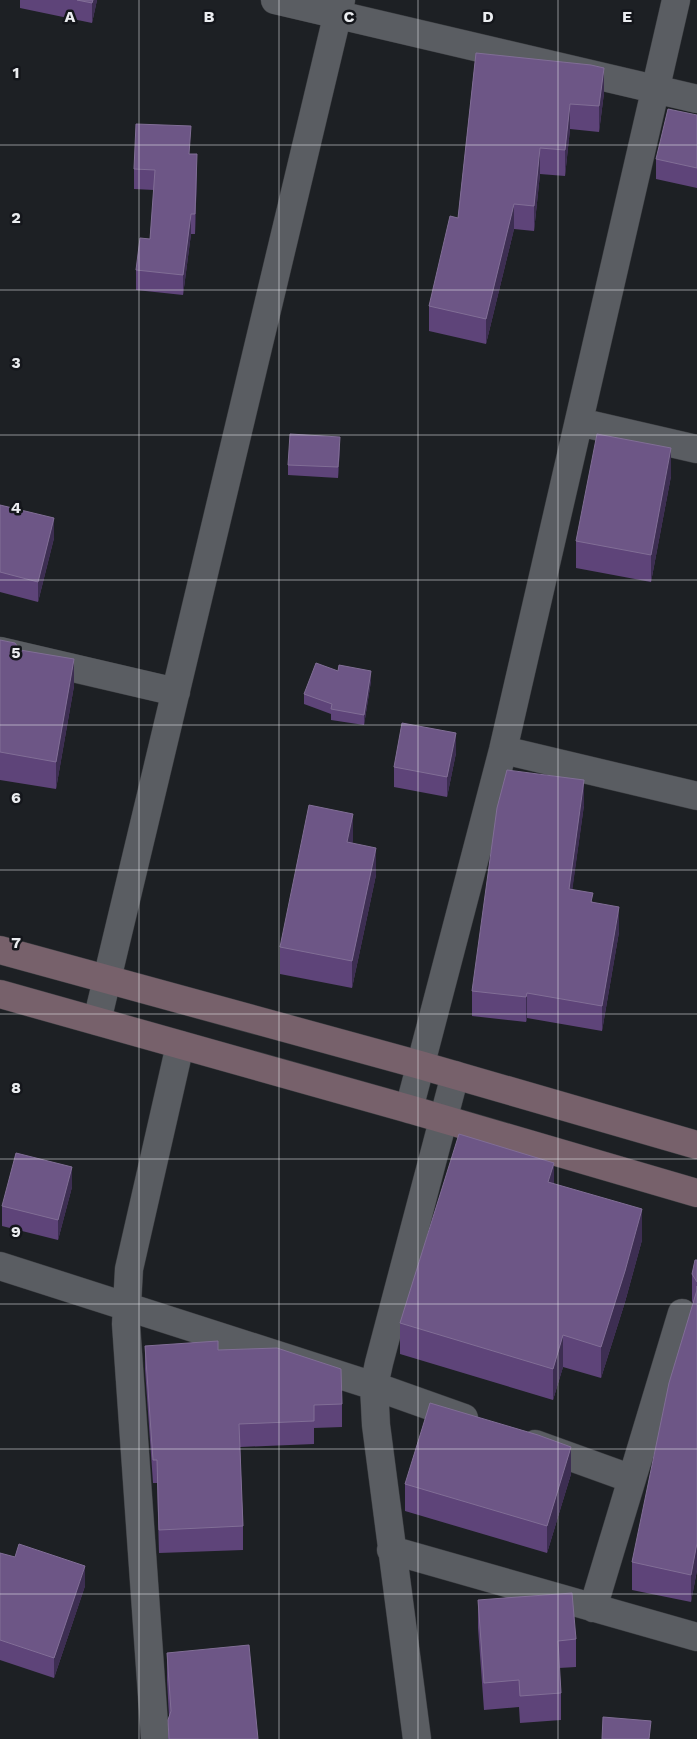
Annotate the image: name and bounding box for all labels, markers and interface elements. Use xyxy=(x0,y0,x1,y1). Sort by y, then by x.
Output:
text: A xyxy=(65,7,76,26)
text: B xyxy=(204,7,215,26)
text: C xyxy=(344,7,355,26)
text: D xyxy=(482,7,494,26)
text: E xyxy=(622,7,632,26)
text: 1 xyxy=(13,63,19,82)
text: 2 xyxy=(11,208,21,227)
text: 3 xyxy=(11,353,21,372)
text: 4 xyxy=(11,498,21,517)
text: 5 xyxy=(11,643,21,662)
text: 6 xyxy=(11,788,21,807)
text: 7 xyxy=(11,933,21,952)
text: 8 xyxy=(11,1078,21,1097)
text: 9 xyxy=(11,1222,21,1241)

